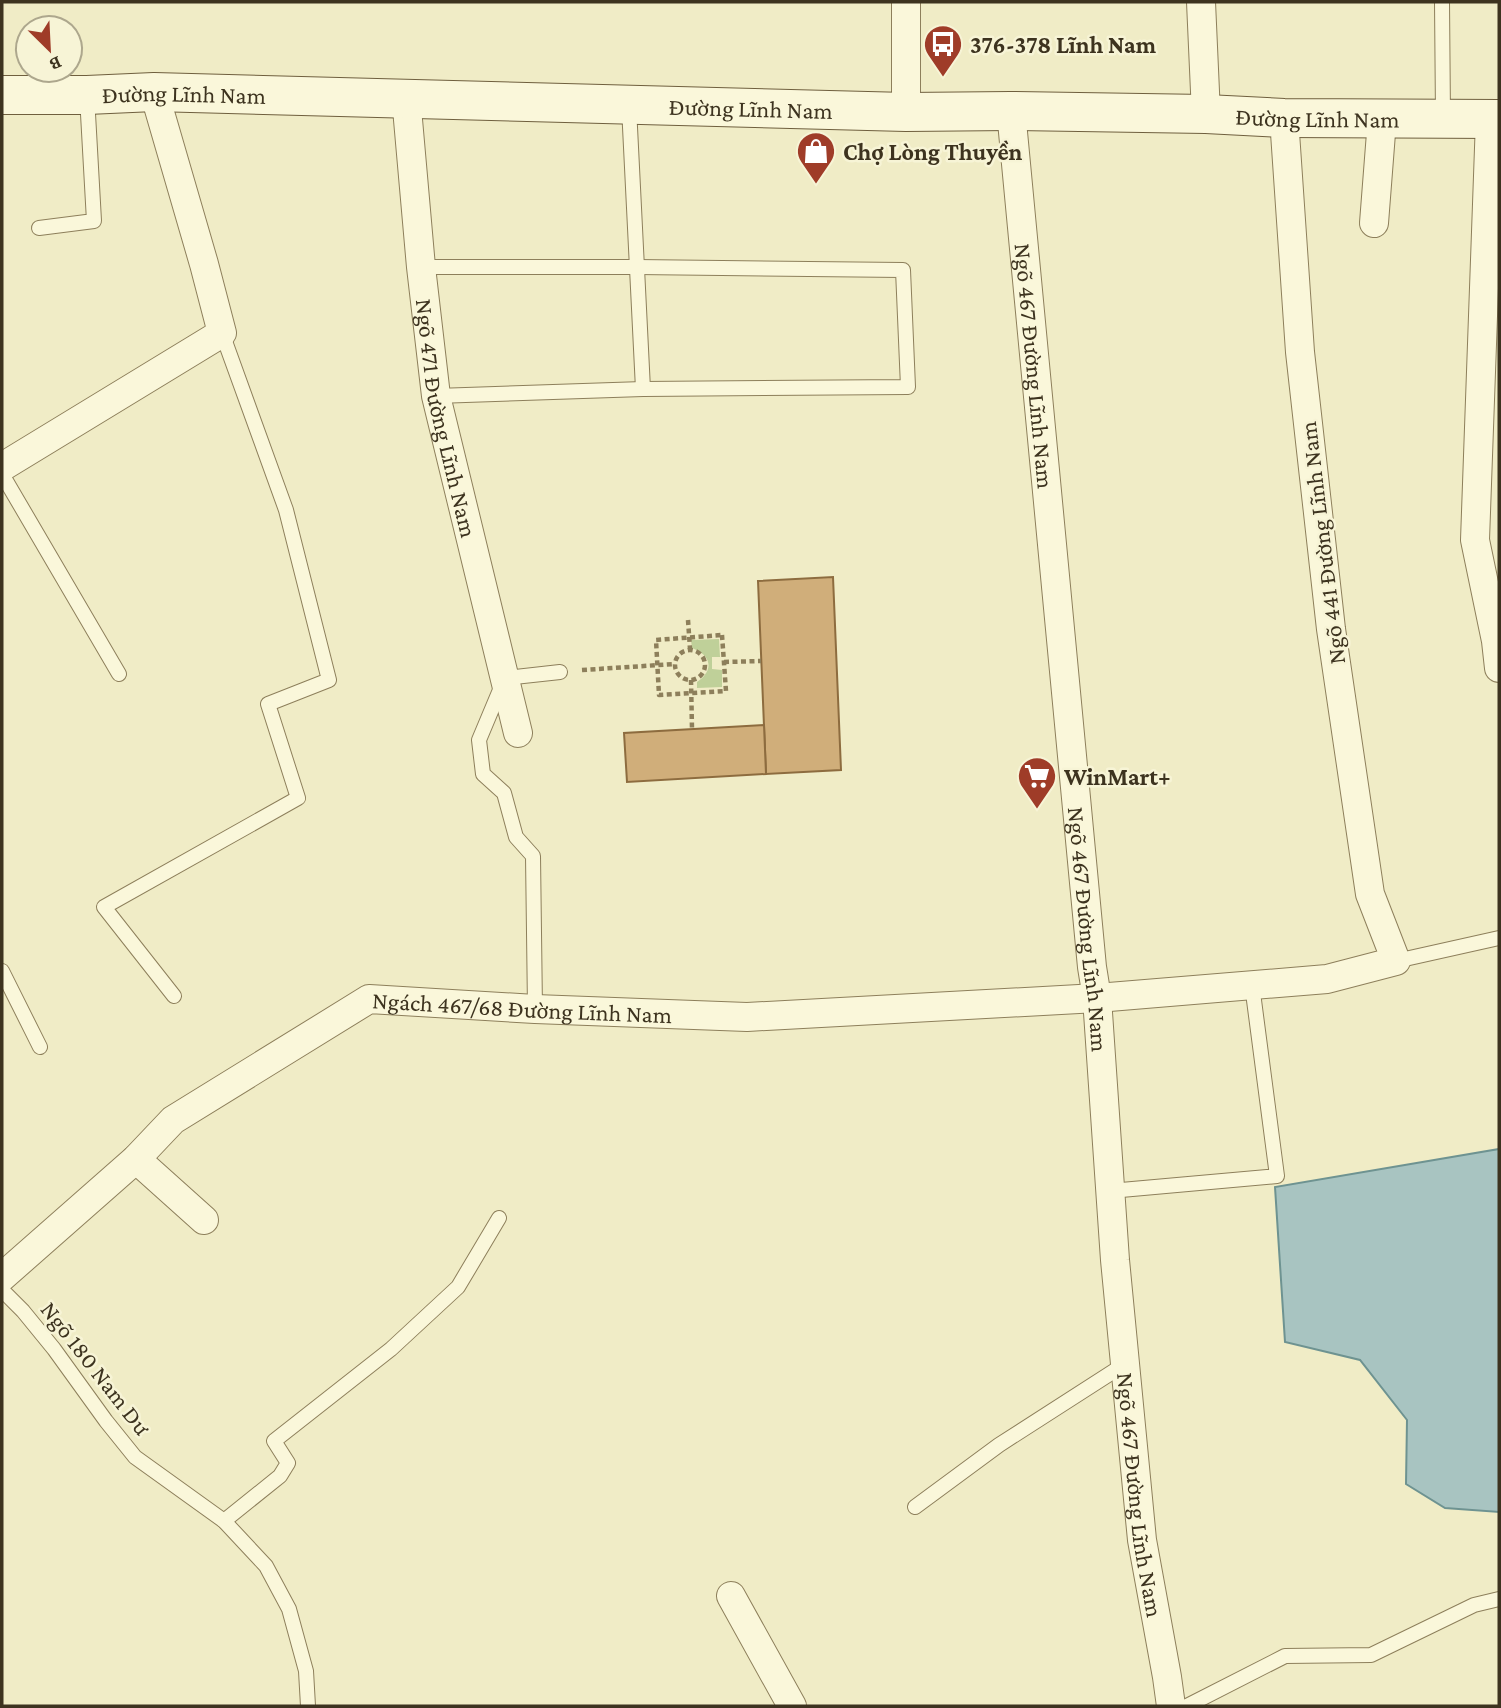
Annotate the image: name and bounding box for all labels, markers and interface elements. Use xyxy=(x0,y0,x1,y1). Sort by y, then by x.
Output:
north arrow xyxy=(14,14,84,84)
bus stop icon: 376-378 Lĩnh Nam xyxy=(922,23,964,78)
place label: 376-378 Lĩnh Nam xyxy=(970,31,1157,58)
text: B xyxy=(46,52,65,76)
street label: Đường Lĩnh Nam xyxy=(101,78,266,108)
street label: Đường Lĩnh Nam xyxy=(668,92,833,124)
street label: Đường Lĩnh Nam xyxy=(1235,102,1400,132)
shop icon: Chợ Lòng Thuyền xyxy=(795,130,837,185)
place label: Chợ Lòng Thuyền xyxy=(843,138,1023,165)
street label: Ngõ 467 Đường Lĩnh Nam xyxy=(1010,242,1060,490)
street label: Ngõ 471 Đường Lĩnh Nam xyxy=(411,297,483,540)
street label: Ngõ 441 Đường Lĩnh Nam xyxy=(1294,420,1350,666)
supermarket icon: WinMart+ xyxy=(1016,755,1058,810)
place label: WinMart+ xyxy=(1063,763,1171,790)
street label: Ngõ 467 Đường Lĩnh Nam xyxy=(1063,805,1114,1053)
street label: Ngách 467/68 Đường Lĩnh Nam xyxy=(371,986,673,1028)
street label: Ngõ 180 Nam Dư xyxy=(36,1296,157,1441)
street label: Ngõ 467 Đường Lĩnh Nam xyxy=(1112,1371,1169,1619)

